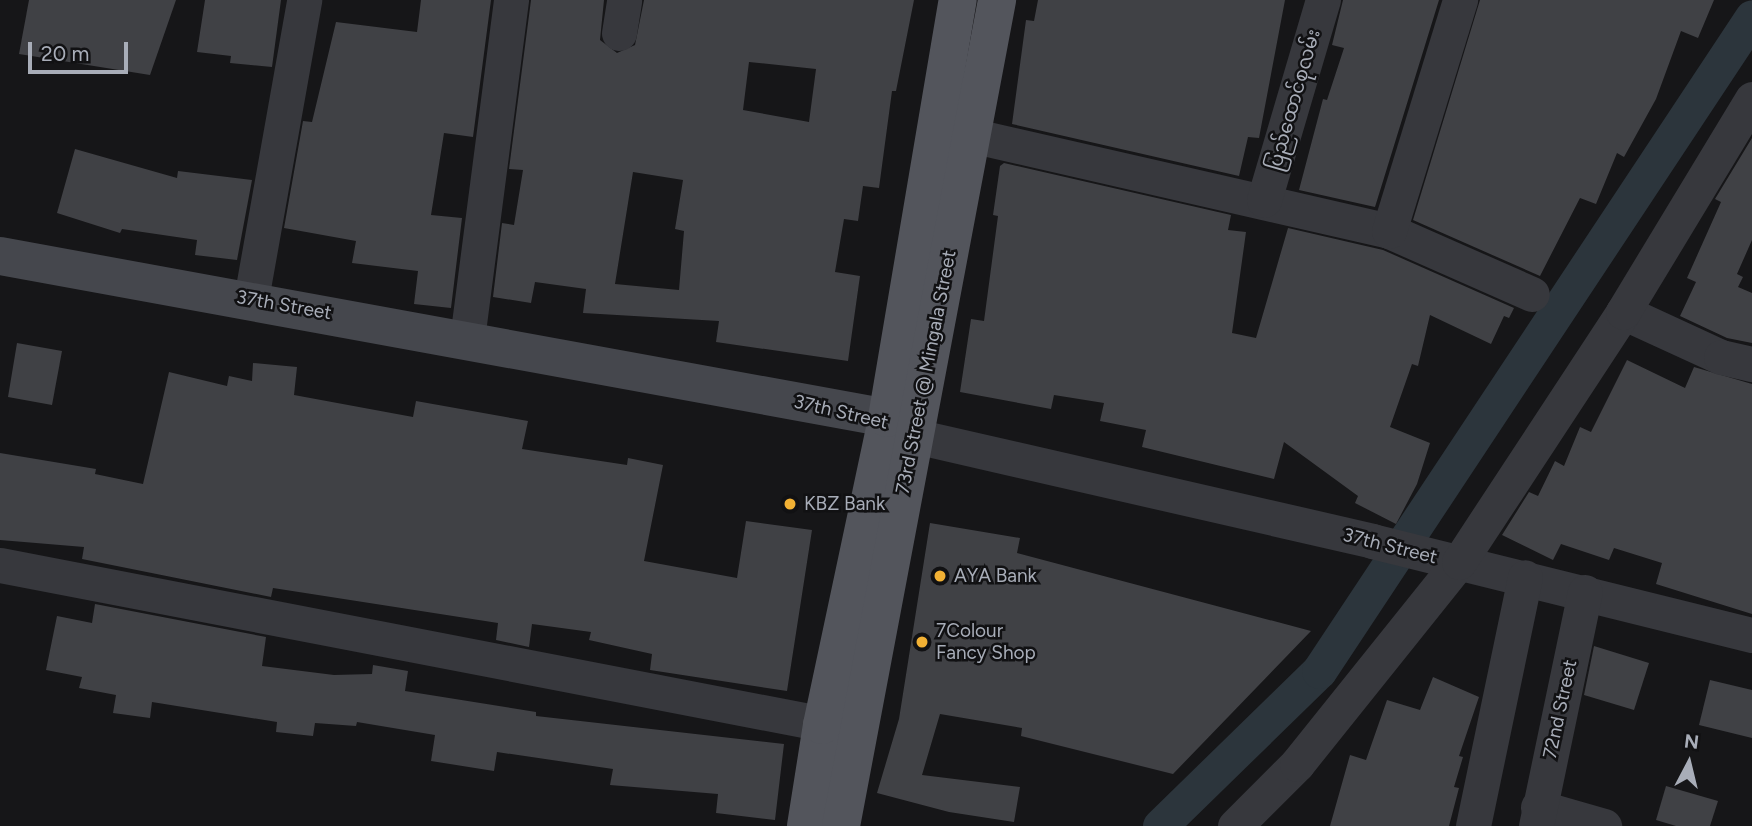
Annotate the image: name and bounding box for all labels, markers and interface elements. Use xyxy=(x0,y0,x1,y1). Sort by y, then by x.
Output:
street label: ပြည်ထောင်စုလမ်း xyxy=(1263,27,1325,173)
scale bar xyxy=(32,28,131,72)
text: 20 m xyxy=(41,41,89,66)
street label: 73rd Street @ Mingala Street xyxy=(891,248,961,496)
street label: 37th Street xyxy=(235,285,333,325)
street label: 37th Street xyxy=(792,390,890,434)
place label: KBZ Bank xyxy=(804,493,885,515)
marker: KBZ Bank xyxy=(782,496,798,512)
street label: 37th Street xyxy=(1341,523,1439,569)
place label: AYA Bank xyxy=(954,565,1037,587)
marker: AYA Bank xyxy=(932,568,948,584)
place label: 7Colour Fancy Shop xyxy=(936,620,1036,664)
marker: 7Colour Fancy Shop xyxy=(914,634,930,650)
street label: 72nd Street xyxy=(1538,658,1582,760)
north arrow xyxy=(1654,728,1724,798)
text: N xyxy=(1683,729,1700,754)

